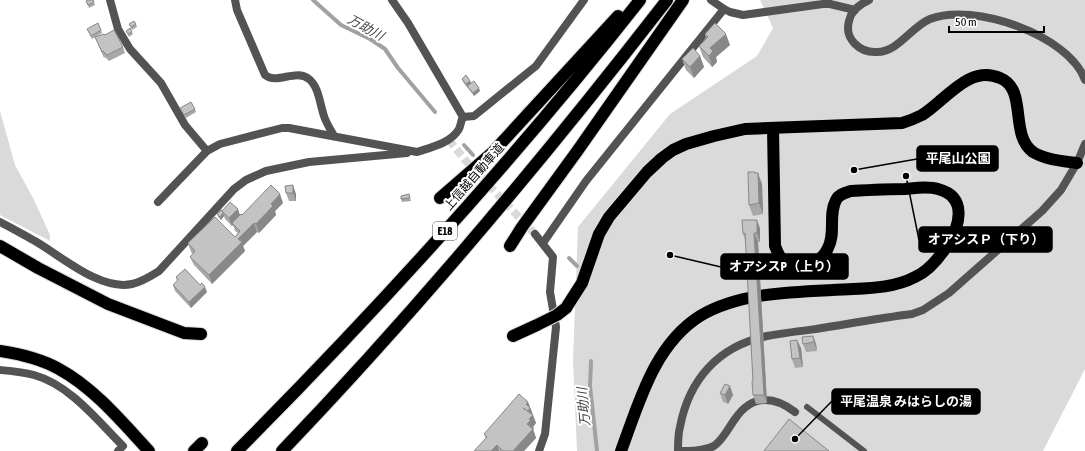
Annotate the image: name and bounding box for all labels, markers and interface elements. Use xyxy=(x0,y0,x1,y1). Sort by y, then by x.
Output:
scale bar xyxy=(949,8,1044,34)
water label: 万助川 xyxy=(345,11,388,44)
text: 50 m xyxy=(955,15,977,29)
street label: 上信越自動車道 xyxy=(441,141,507,213)
callout: 平尾山公園 xyxy=(917,146,998,171)
text: 平尾山公園 xyxy=(925,151,991,166)
road number: E18 xyxy=(433,222,457,240)
callout: オアシスＰ（下り） xyxy=(919,227,1052,252)
text: オアシスＰ（下り） xyxy=(928,232,1044,247)
callout: オアシスP（上り） xyxy=(721,254,848,279)
text: オアシスP（上り） xyxy=(729,259,839,274)
water label: 万助川 xyxy=(574,385,593,427)
callout: 平尾温泉 みはらしの湯 xyxy=(832,389,980,414)
text: 平尾温泉 みはらしの湯 xyxy=(840,394,972,409)

